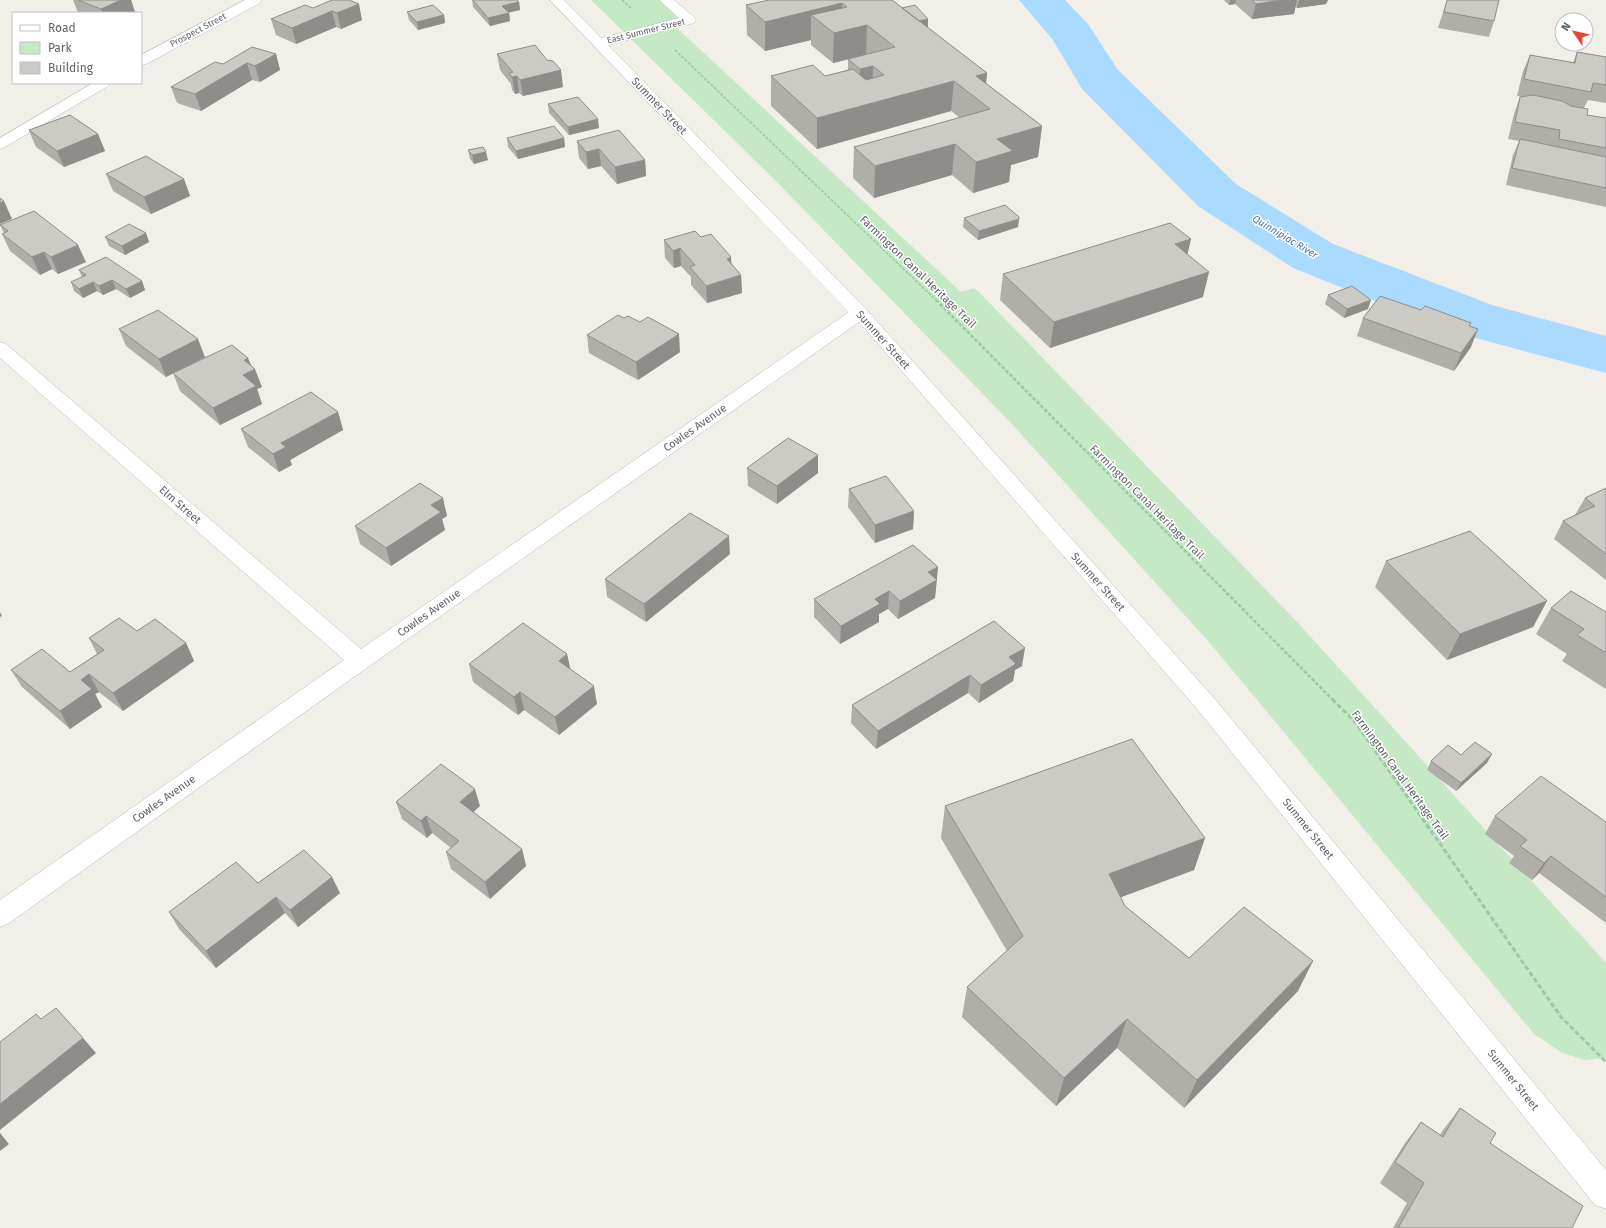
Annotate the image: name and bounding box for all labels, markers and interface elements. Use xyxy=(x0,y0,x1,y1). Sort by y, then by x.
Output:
street label: Prospect Street xyxy=(168,11,229,49)
legend xyxy=(12,12,142,84)
north arrow xyxy=(1554,12,1594,52)
street label: East Summer Street xyxy=(606,16,687,46)
text: N xyxy=(1559,20,1574,33)
text: Road xyxy=(48,21,76,35)
text: Park xyxy=(48,41,72,55)
text: Building xyxy=(48,61,94,75)
street label: Summer Street xyxy=(629,75,689,137)
street label: Farmington Canal Heritage Trail xyxy=(857,213,979,331)
water label: Quinnipiac River xyxy=(1250,213,1321,262)
street label: Summer Street xyxy=(853,308,913,372)
street label: Cowles Avenue xyxy=(661,401,729,455)
street label: Farmington Canal Heritage Trail xyxy=(1087,442,1207,562)
street label: Elm Street xyxy=(156,483,204,527)
street label: Summer Street xyxy=(1068,550,1128,614)
street label: Cowles Avenue xyxy=(395,586,463,640)
street label: Farmington Canal Heritage Trail xyxy=(1349,708,1451,842)
street label: Cowles Avenue xyxy=(130,772,198,826)
street label: Summer Street xyxy=(1280,796,1336,862)
street label: Summer Street xyxy=(1485,1047,1541,1113)

